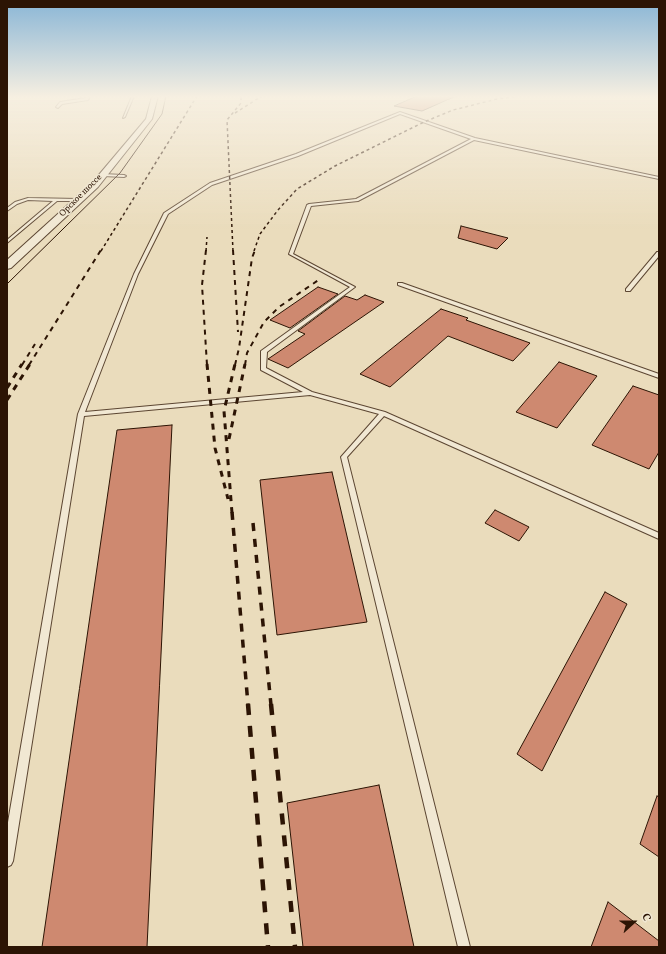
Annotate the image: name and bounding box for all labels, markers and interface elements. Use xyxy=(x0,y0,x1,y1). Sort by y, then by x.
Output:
street label: Орское шоссе xyxy=(57,172,105,220)
north arrow xyxy=(614,902,654,942)
text: С xyxy=(637,912,654,924)

